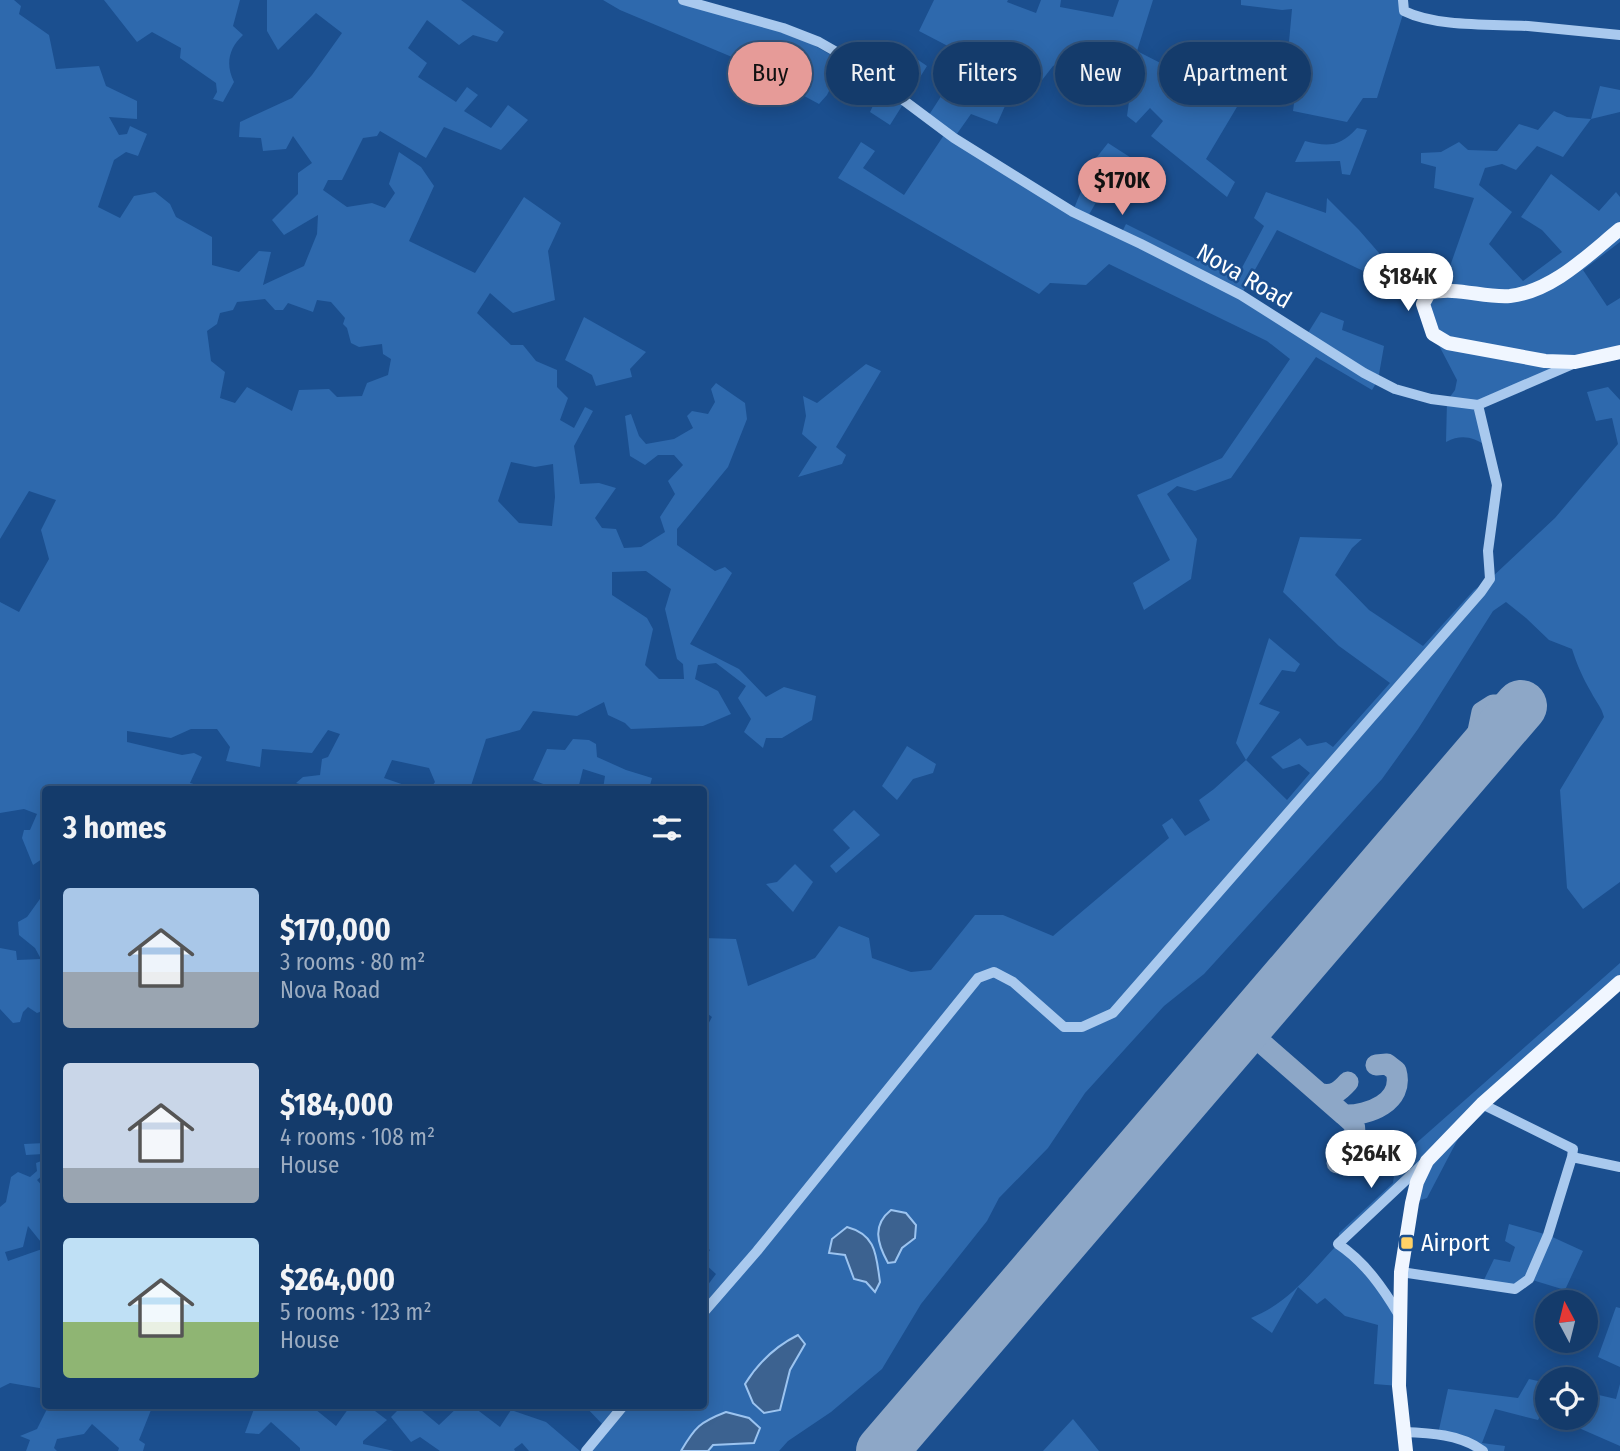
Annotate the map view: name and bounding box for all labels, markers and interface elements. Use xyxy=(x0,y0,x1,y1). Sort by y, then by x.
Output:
chip: Buy xyxy=(728,42,812,105)
chip: Rent xyxy=(826,42,919,105)
chip: Filters xyxy=(933,42,1041,105)
chip: New xyxy=(1055,42,1145,105)
chip: Apartment xyxy=(1159,42,1311,105)
pin: $170K xyxy=(1073,158,1171,217)
text: $170K xyxy=(1094,166,1150,194)
street label: Nova Road xyxy=(1192,238,1296,314)
pin: $184K xyxy=(1359,254,1457,313)
text: $184K xyxy=(1379,262,1437,290)
icon: filters xyxy=(648,809,686,847)
text: 3 homes xyxy=(63,810,166,846)
text: $170,000 xyxy=(280,912,391,948)
icon: home xyxy=(119,916,203,1000)
text: 3 rooms · 80 m² xyxy=(280,948,425,976)
text: Nova Road xyxy=(280,976,380,1004)
text: $184,000 xyxy=(280,1087,393,1123)
icon: home xyxy=(119,1091,203,1175)
text: 4 rooms · 108 m² xyxy=(280,1123,435,1151)
pin: $264K xyxy=(1322,1130,1420,1190)
text: $264K xyxy=(1341,1139,1401,1167)
text: House xyxy=(280,1151,339,1179)
place label: Airport xyxy=(1421,1229,1490,1257)
marker: Airport xyxy=(1399,1235,1415,1251)
text: $264,000 xyxy=(280,1262,395,1298)
icon: home xyxy=(119,1266,203,1350)
north arrow xyxy=(1535,1290,1598,1353)
map controls xyxy=(1535,1290,1598,1430)
text: 5 rooms · 123 m² xyxy=(280,1298,431,1326)
text: House xyxy=(280,1326,339,1354)
button: locate xyxy=(1535,1367,1598,1430)

